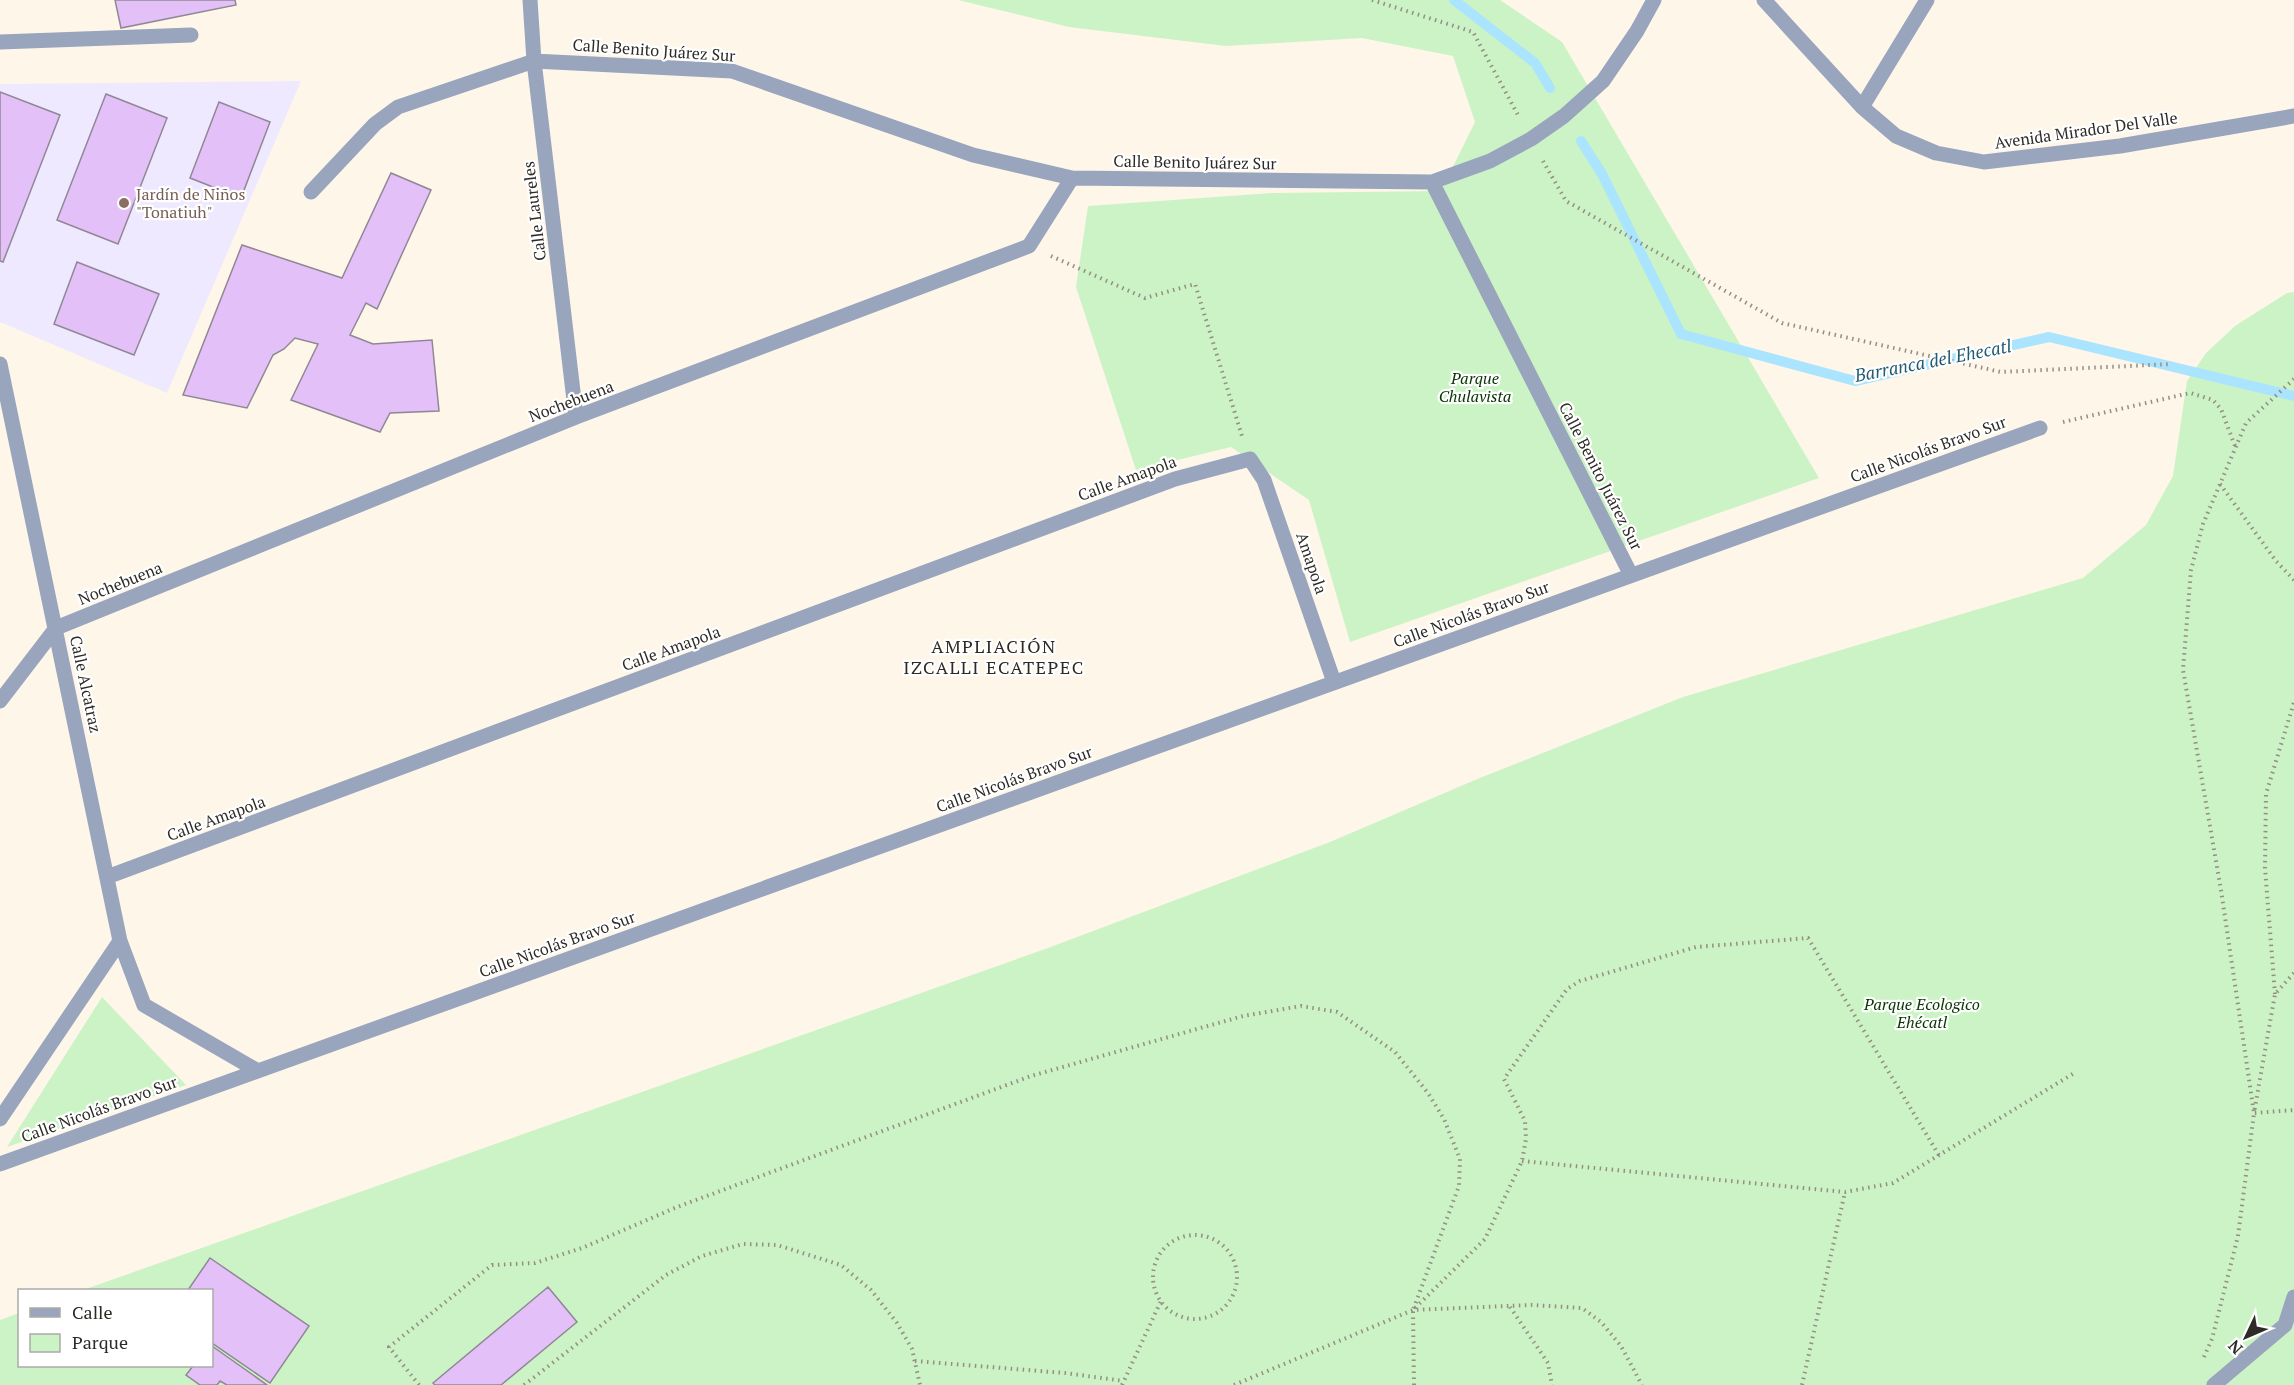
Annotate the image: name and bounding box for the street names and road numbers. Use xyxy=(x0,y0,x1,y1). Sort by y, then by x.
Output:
street label: Calle Benito Juárez Sur xyxy=(572,33,737,67)
street label: Avenida Mirador Del Valle xyxy=(1993,106,2179,154)
street label: Calle Benito Juárez Sur xyxy=(1113,150,1278,174)
street label: Calle Laureles xyxy=(517,160,551,262)
street label: Nochebuena xyxy=(526,375,616,427)
street label: Calle Benito Juárez Sur xyxy=(1554,398,1648,554)
street label: Calle Nicolás Bravo Sur xyxy=(1847,410,2010,488)
street label: Calle Amapola xyxy=(1075,450,1179,506)
street label: Amapola xyxy=(1291,529,1333,597)
street label: Nochebuena xyxy=(75,556,165,610)
street label: Calle Nicolás Bravo Sur xyxy=(1390,575,1553,653)
street label: Calle Amapola xyxy=(619,620,723,676)
street label: Calle Alcatraz xyxy=(65,633,107,735)
street label: Calle Nicolás Bravo Sur xyxy=(933,740,1096,818)
street label: Calle Amapola xyxy=(164,790,268,846)
street label: Calle Nicolás Bravo Sur xyxy=(476,905,639,983)
street label: Calle Nicolás Bravo Sur xyxy=(18,1070,181,1148)

